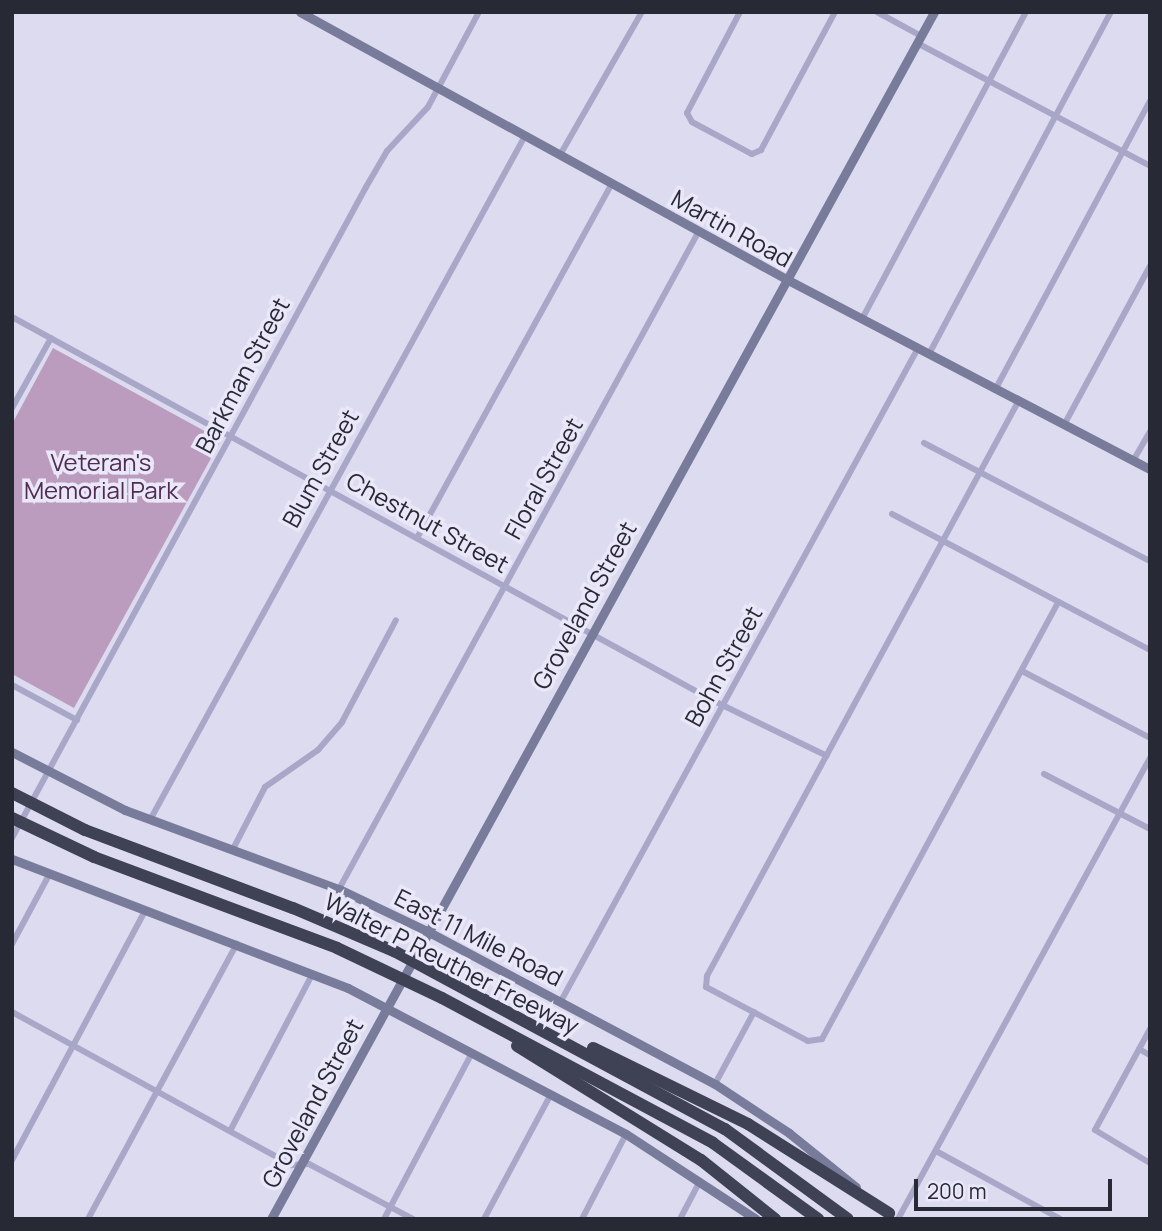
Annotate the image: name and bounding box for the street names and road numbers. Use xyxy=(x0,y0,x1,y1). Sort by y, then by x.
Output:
street label: Martin Road xyxy=(667,183,797,273)
street label: Barkman Street xyxy=(189,292,295,458)
street label: Blum Street xyxy=(276,404,364,532)
street label: Floral Street xyxy=(498,412,588,544)
street label: Chestnut Street xyxy=(342,466,514,578)
street label: Groveland Street xyxy=(526,516,642,694)
street label: Bohn Street xyxy=(678,601,768,731)
street label: East 11 Mile Road xyxy=(390,882,568,992)
street label: Walter P Reuther Freeway xyxy=(320,886,584,1040)
street label: Groveland Street xyxy=(255,1014,369,1192)

